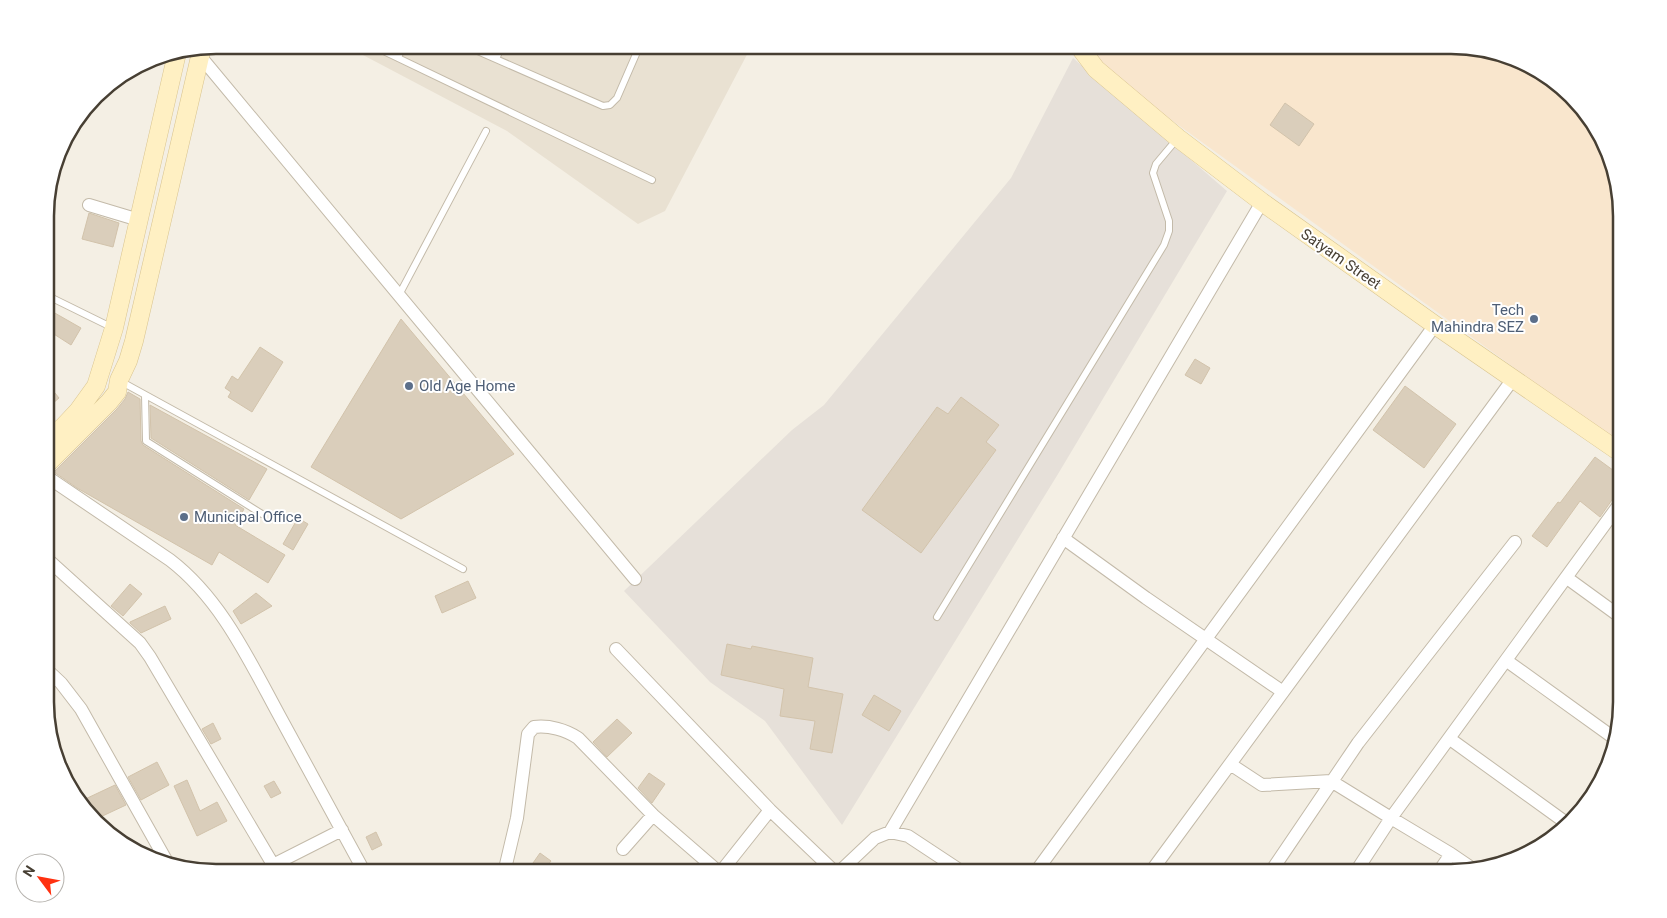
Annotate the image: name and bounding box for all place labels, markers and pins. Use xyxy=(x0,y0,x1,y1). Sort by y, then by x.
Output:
place label: Tech Mahindra SEZ xyxy=(1431,301,1524,336)
marker: Tech Mahindra SEZ xyxy=(1528,313,1540,325)
place label: Old Age Home xyxy=(419,377,515,395)
marker: Old Age Home xyxy=(403,380,415,392)
place label: Municipal Office xyxy=(194,508,302,526)
marker: Municipal Office xyxy=(178,511,190,523)

